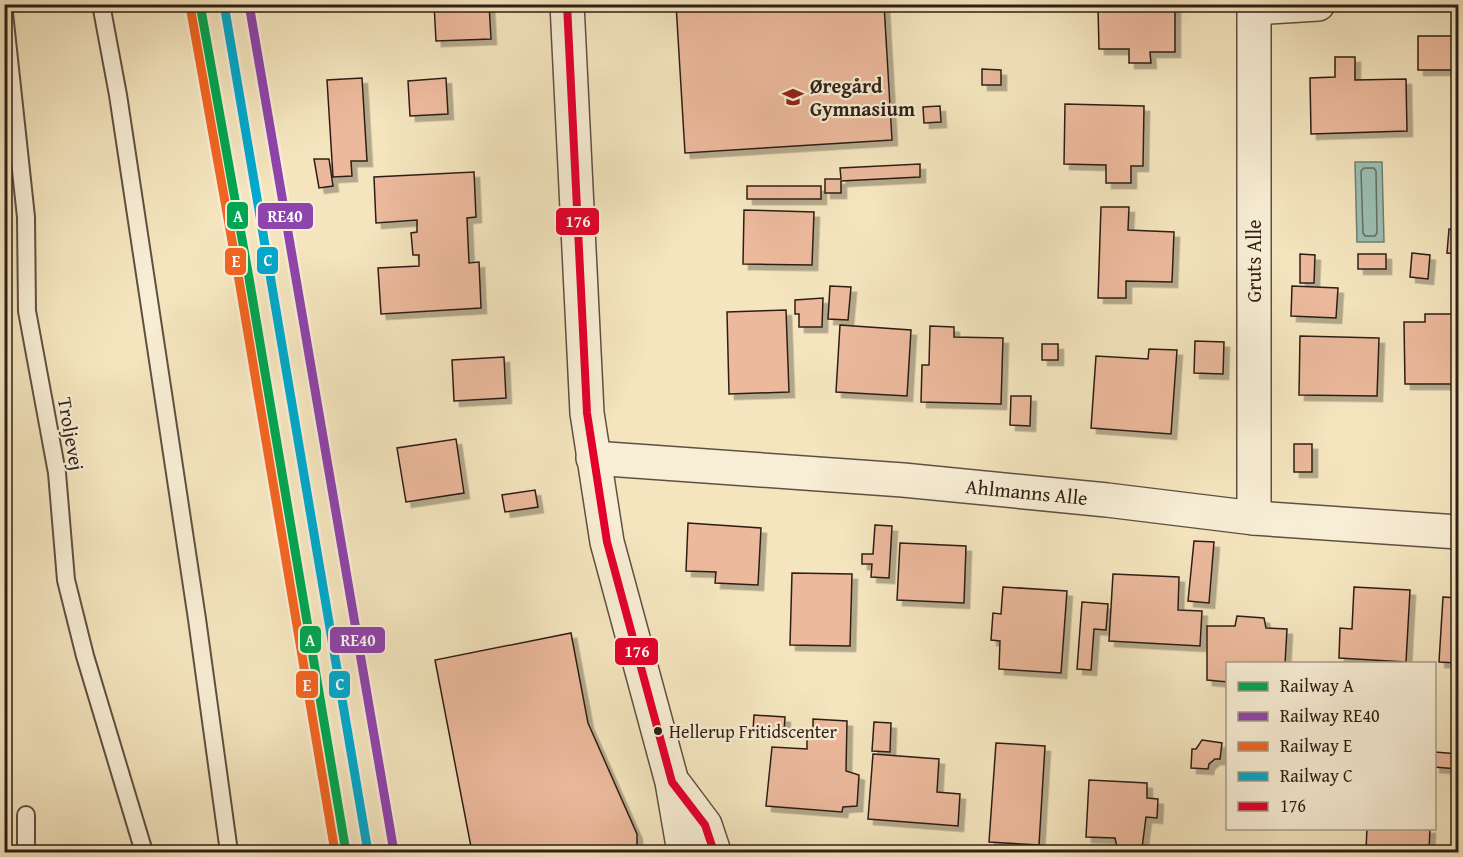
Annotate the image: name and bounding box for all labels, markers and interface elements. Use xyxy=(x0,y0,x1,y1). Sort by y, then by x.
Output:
place label: Øregård Gymnasium xyxy=(810,71,915,123)
school or university icon: Øregård Gymnasium xyxy=(781,85,805,109)
line badge: A xyxy=(226,201,249,230)
line badge: RE40 xyxy=(257,202,314,230)
text: A xyxy=(233,204,244,228)
text: RE40 xyxy=(267,204,303,228)
line badge: 176 xyxy=(555,207,600,236)
text: 176 xyxy=(566,209,590,233)
street label: Gruts Alle xyxy=(1239,220,1268,303)
line badge: C xyxy=(256,246,279,275)
line badge: E xyxy=(224,247,247,276)
text: C xyxy=(263,248,273,272)
text: E xyxy=(232,249,241,273)
street label: Troljevej xyxy=(51,395,92,473)
street label: Ahlmanns Alle xyxy=(964,471,1089,512)
line badge: A xyxy=(299,625,322,654)
line badge: RE40 xyxy=(329,626,386,654)
text: A xyxy=(305,628,316,652)
text: RE40 xyxy=(340,628,376,652)
line badge: 176 xyxy=(614,637,659,666)
text: 176 xyxy=(625,639,649,663)
legend xyxy=(1226,662,1436,830)
line badge: E xyxy=(295,670,319,699)
line badge: C xyxy=(328,670,351,699)
text: C xyxy=(335,672,345,696)
text: Railway A xyxy=(1280,672,1354,699)
text: E xyxy=(303,673,312,697)
text: Railway RE40 xyxy=(1280,702,1380,729)
place label: Hellerup Fritidscenter xyxy=(669,718,838,745)
marker: Hellerup Fritidscenter xyxy=(652,725,664,737)
text: Railway E xyxy=(1280,732,1352,759)
text: Railway C xyxy=(1280,762,1353,789)
text: 176 xyxy=(1280,792,1306,819)

